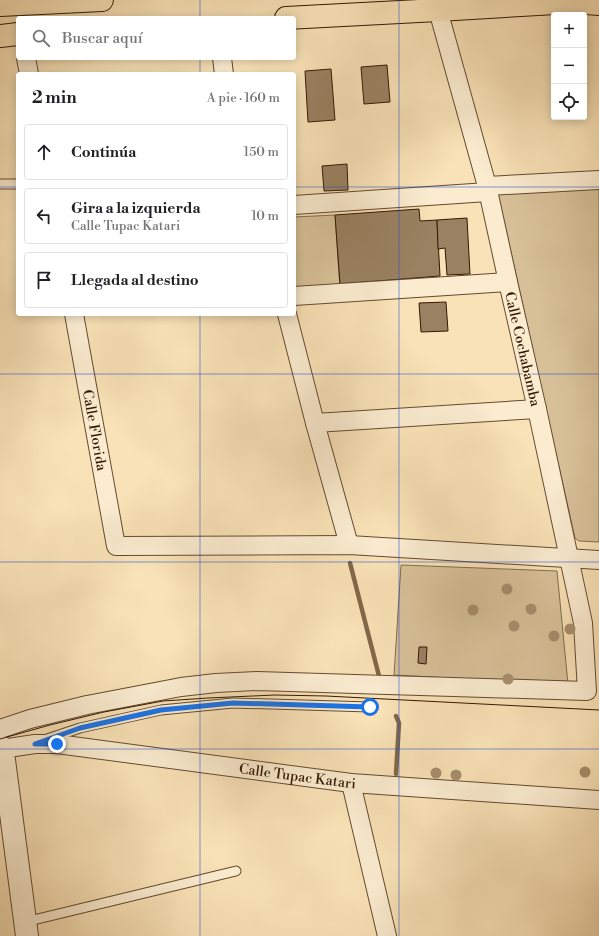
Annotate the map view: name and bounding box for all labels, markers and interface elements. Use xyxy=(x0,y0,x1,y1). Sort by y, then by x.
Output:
map controls xyxy=(551,12,587,120)
button: + xyxy=(551,12,587,48)
search box xyxy=(16,16,296,60)
icon: search xyxy=(30,27,52,49)
text: Buscar aquí xyxy=(62,29,143,48)
button: − xyxy=(551,48,587,84)
button: locate xyxy=(551,84,587,120)
text: 2 min xyxy=(32,87,77,109)
text: A pie · 160 m xyxy=(207,90,280,106)
icon: ahead xyxy=(33,141,55,163)
text: Continúa xyxy=(71,143,136,162)
text: 150 m xyxy=(244,144,279,160)
text: Gira a la izquierda xyxy=(71,199,201,218)
icon: left xyxy=(33,205,55,227)
text: 10 m xyxy=(251,208,279,224)
text: Calle Tupac Katari xyxy=(71,218,180,234)
icon: arrive xyxy=(33,269,55,291)
text: Llegada al destino xyxy=(71,271,199,290)
street label: Calle Cochabamba xyxy=(500,290,544,409)
street label: Calle Florida xyxy=(78,388,110,473)
route start xyxy=(361,698,379,716)
route end xyxy=(48,735,66,753)
street label: Calle Tupac Katari xyxy=(238,760,357,793)

